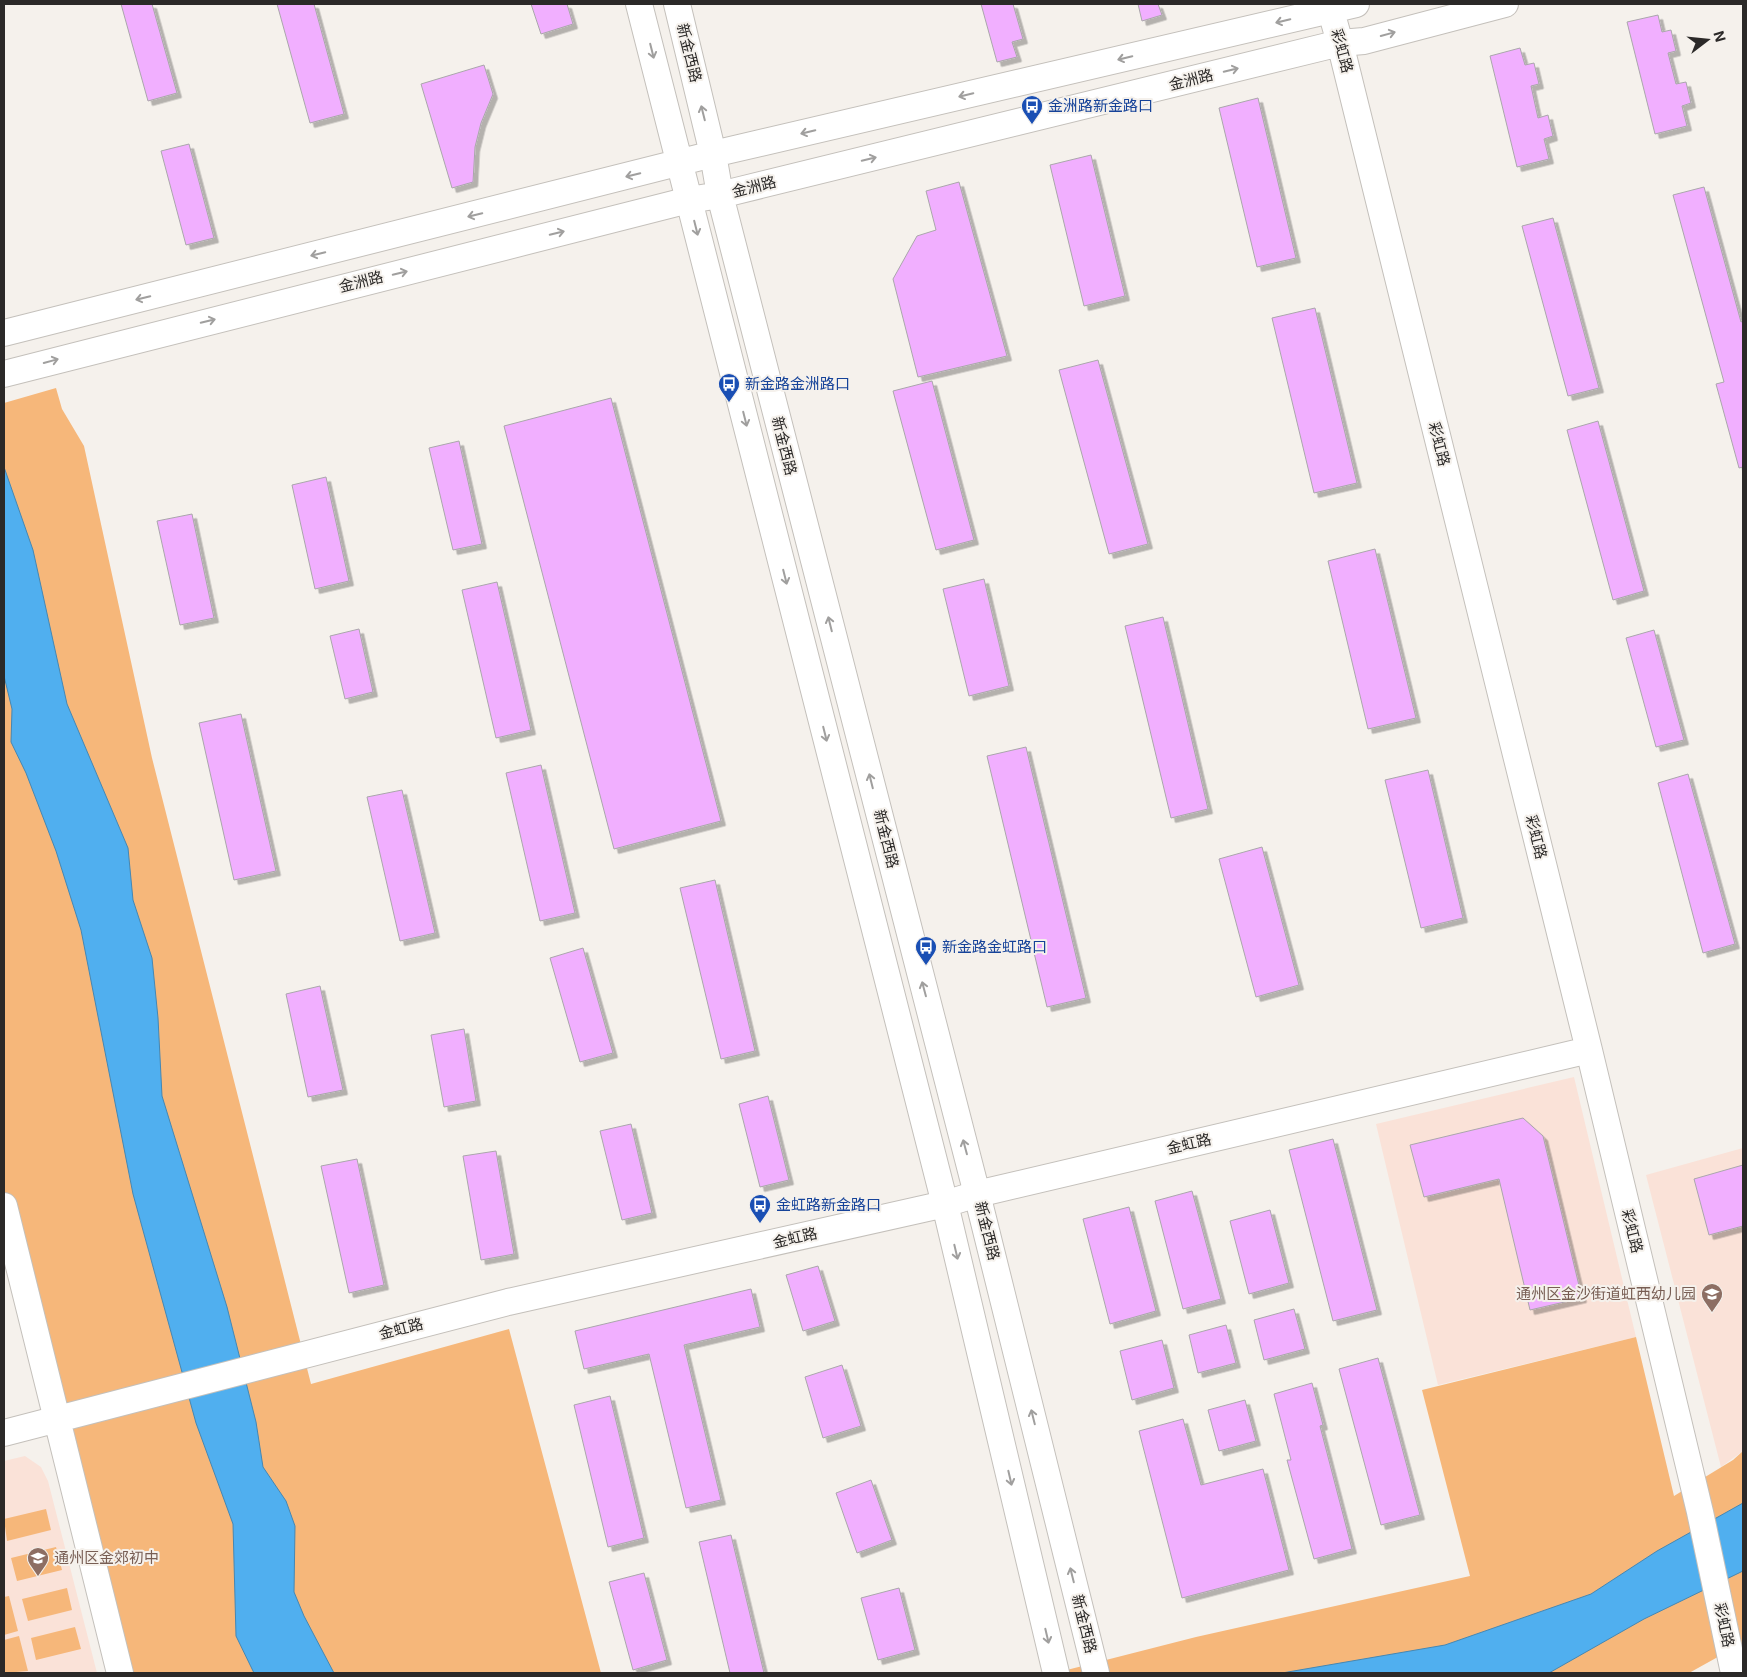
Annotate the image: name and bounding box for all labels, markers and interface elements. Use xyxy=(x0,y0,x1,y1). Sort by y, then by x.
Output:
north arrow xyxy=(1682,15,1732,65)
one-way arrow xyxy=(1275,17,1291,26)
street label: 新金西路 xyxy=(673,21,706,84)
street label: 彩虹路 xyxy=(1327,27,1357,75)
one-way arrow xyxy=(1380,29,1396,38)
text: N xyxy=(1710,29,1730,44)
one-way arrow xyxy=(647,43,657,59)
one-way arrow xyxy=(1117,54,1133,63)
street label: 金洲路 xyxy=(1167,65,1215,94)
one-way arrow xyxy=(1222,65,1238,74)
one-way arrow xyxy=(959,91,975,100)
bus stop icon: 金洲路新金路口 xyxy=(1020,94,1044,125)
place label: 金洲路新金路口 xyxy=(1048,96,1153,115)
one-way arrow xyxy=(698,106,707,122)
one-way arrow xyxy=(801,128,817,137)
one-way arrow xyxy=(860,154,876,163)
one-way arrow xyxy=(625,171,641,181)
street label: 金洲路 xyxy=(730,172,778,201)
one-way arrow xyxy=(468,211,484,220)
one-way arrow xyxy=(692,219,701,235)
one-way arrow xyxy=(549,228,565,237)
one-way arrow xyxy=(310,250,326,260)
street label: 金洲路 xyxy=(337,267,385,296)
one-way arrow xyxy=(391,267,407,277)
one-way arrow xyxy=(136,294,152,303)
one-way arrow xyxy=(200,316,216,325)
one-way arrow xyxy=(42,356,58,365)
bus stop icon: 新金路金洲路口 xyxy=(717,372,741,403)
place label: 新金路金洲路口 xyxy=(745,374,850,393)
one-way arrow xyxy=(741,411,750,427)
street label: 新金西路 xyxy=(768,414,801,477)
street label: 彩虹路 xyxy=(1425,420,1454,468)
one-way arrow xyxy=(781,568,790,584)
one-way arrow xyxy=(825,616,834,632)
one-way arrow xyxy=(821,726,830,742)
one-way arrow xyxy=(866,774,875,790)
street label: 新金西路 xyxy=(870,807,903,870)
street label: 彩虹路 xyxy=(1522,813,1551,861)
bus stop icon: 新金路金虹路口 xyxy=(914,935,938,966)
place label: 新金路金虹路口 xyxy=(942,937,1047,956)
one-way arrow xyxy=(919,982,929,998)
street label: 金虹路 xyxy=(1165,1129,1213,1158)
one-way arrow xyxy=(960,1139,969,1155)
bus stop icon: 金虹路新金路口 xyxy=(748,1193,772,1224)
place label: 金虹路新金路口 xyxy=(776,1195,881,1214)
street label: 新金西路 xyxy=(971,1199,1004,1262)
street label: 彩虹路 xyxy=(1618,1207,1647,1255)
street label: 金虹路 xyxy=(771,1223,819,1252)
one-way arrow xyxy=(952,1243,961,1259)
school or university icon: 通州区金沙街道虹西幼儿园 xyxy=(1700,1282,1724,1313)
place label: 通州区金沙街道虹西幼儿园 xyxy=(1516,1284,1696,1303)
street label: 金虹路 xyxy=(377,1314,425,1343)
one-way arrow xyxy=(1028,1410,1037,1426)
one-way arrow xyxy=(1006,1470,1015,1486)
school or university icon: 通州区金郊初中 xyxy=(26,1546,50,1577)
place label: 通州区金郊初中 xyxy=(54,1548,159,1567)
one-way arrow xyxy=(1067,1567,1076,1583)
street label: 新金西路 xyxy=(1068,1592,1101,1655)
street label: 彩虹路 xyxy=(1711,1601,1738,1649)
one-way arrow xyxy=(1043,1628,1052,1644)

